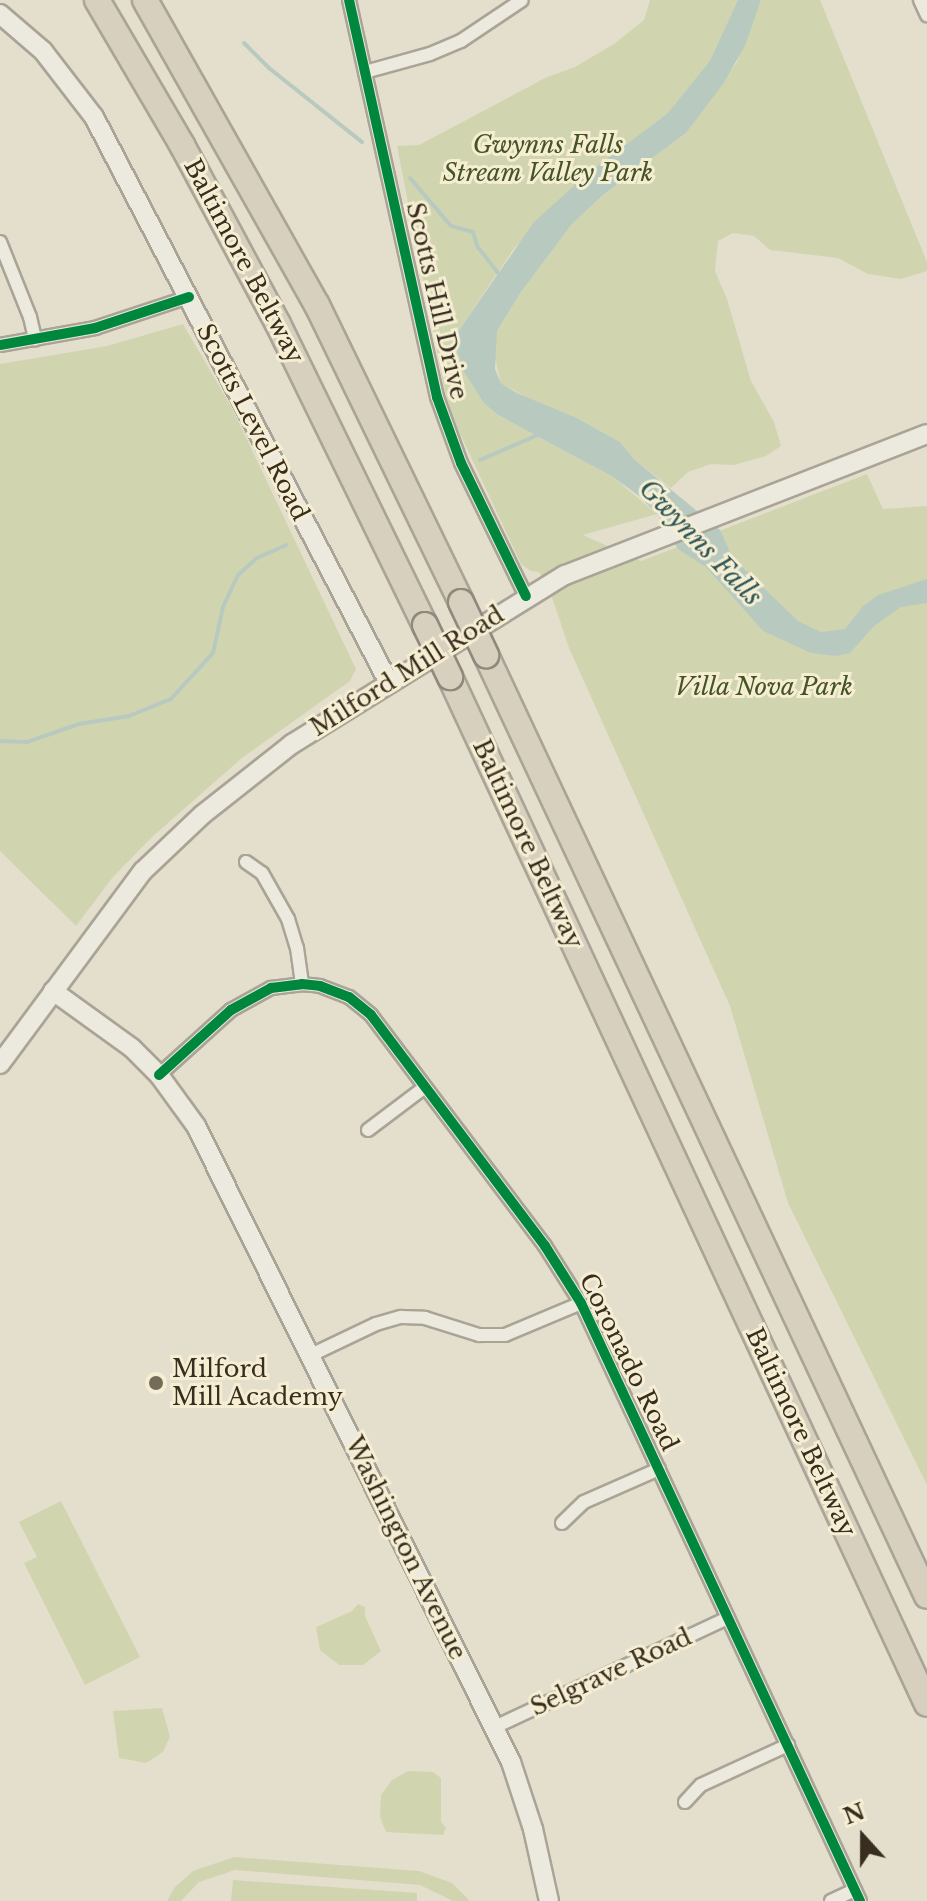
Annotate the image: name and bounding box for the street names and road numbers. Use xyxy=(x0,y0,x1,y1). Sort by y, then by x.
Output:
street label: Baltimore Beltway xyxy=(178,154,310,368)
street label: Scotts Hill Drive xyxy=(400,200,474,402)
street label: Scotts Level Road xyxy=(191,319,315,525)
street label: Milford Mill Road xyxy=(305,600,509,742)
street label: Baltimore Beltway xyxy=(467,735,589,953)
street label: Coronado Road xyxy=(573,1268,685,1456)
street label: Baltimore Beltway xyxy=(740,1323,862,1541)
street label: Washington Avenue xyxy=(339,1431,473,1665)
street label: Selgrave Road xyxy=(526,1622,696,1722)

